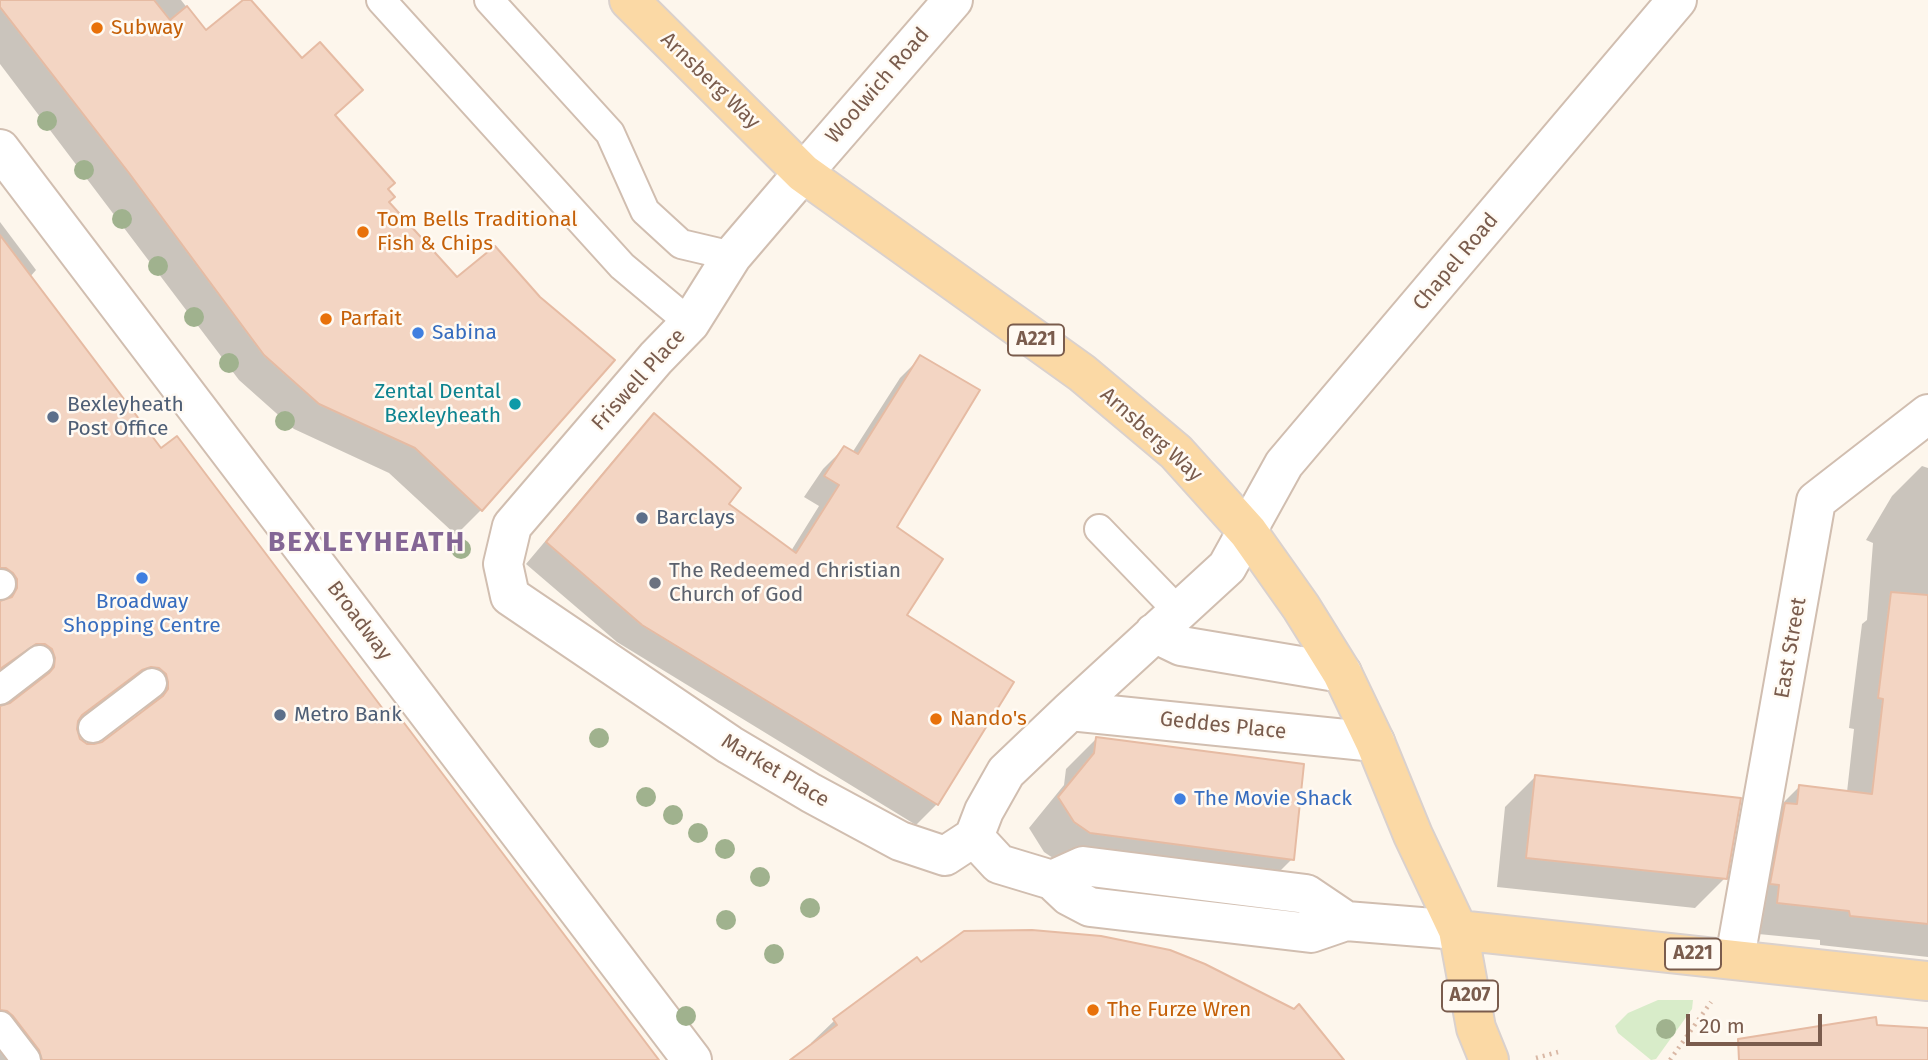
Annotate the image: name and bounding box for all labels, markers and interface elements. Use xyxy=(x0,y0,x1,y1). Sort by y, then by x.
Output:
place label: Subway xyxy=(111,15,183,41)
marker: Subway xyxy=(89,20,105,36)
street label: Woolwich Road xyxy=(821,23,935,149)
street label: Arnsberg Way xyxy=(655,27,765,135)
place label: Tom Bells Traditional Fish & Chips xyxy=(377,207,577,257)
street label: Chapel Road xyxy=(1408,208,1504,316)
marker: Tom Bells Traditional Fish & Chips xyxy=(355,224,371,240)
place label: Parfait xyxy=(340,306,402,332)
marker: Parfait xyxy=(318,311,334,327)
place label: Sabina xyxy=(432,320,497,346)
street label: Friswell Place xyxy=(587,324,691,436)
road number: A221 xyxy=(1008,324,1064,356)
marker: Sabina xyxy=(410,325,426,341)
place label: Zental Dental Bexleyheath xyxy=(374,379,501,429)
street label: Arnsberg Way xyxy=(1095,383,1207,487)
place label: Bexleyheath Post Office xyxy=(67,392,184,442)
marker: Zental Dental Bexleyheath xyxy=(507,396,523,412)
marker: Bexleyheath Post Office xyxy=(45,409,61,425)
place label: Barclays xyxy=(656,505,735,531)
marker: Barclays xyxy=(634,510,650,526)
district label: BEXLEYHEATH xyxy=(269,526,465,560)
place label: The Redeemed Christian Church of God xyxy=(669,558,901,608)
marker: Broadway Shopping Centre xyxy=(134,570,150,586)
marker: The Redeemed Christian Church of God xyxy=(647,575,663,591)
street label: Broadway xyxy=(321,576,397,666)
place label: Broadway Shopping Centre xyxy=(63,589,221,639)
street label: East Street xyxy=(1770,596,1812,700)
place label: Metro Bank xyxy=(294,702,402,728)
place label: Nando's xyxy=(950,706,1027,732)
marker: Metro Bank xyxy=(272,707,288,723)
street label: Geddes Place xyxy=(1158,707,1288,745)
marker: Nando's xyxy=(928,711,944,727)
street label: Market Place xyxy=(716,729,834,813)
place label: The Movie Shack xyxy=(1194,786,1352,812)
marker: The Movie Shack xyxy=(1172,791,1188,807)
road number: A221 xyxy=(1665,938,1721,970)
road number: A207 xyxy=(1442,980,1498,1012)
place label: The Furze Wren xyxy=(1107,997,1251,1023)
scale bar xyxy=(1690,1000,1826,1044)
marker: The Furze Wren xyxy=(1085,1002,1101,1018)
text: 20 m xyxy=(1699,1013,1745,1039)

